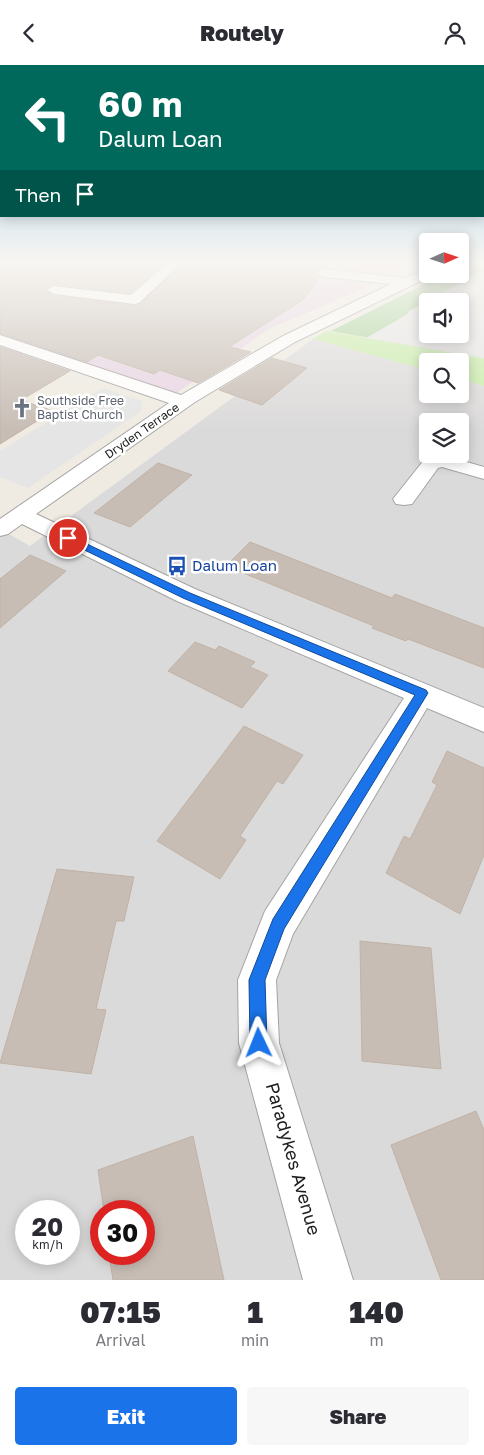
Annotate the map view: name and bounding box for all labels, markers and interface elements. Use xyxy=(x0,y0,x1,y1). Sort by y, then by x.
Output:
icon: back xyxy=(15,19,43,47)
text: Routely xyxy=(200,19,284,46)
icon: person xyxy=(441,19,469,47)
text: 60 m xyxy=(98,83,182,125)
icon: left xyxy=(15,85,80,150)
text: Dalum Loan xyxy=(98,125,223,152)
icon: arrive xyxy=(71,180,99,208)
text: Then xyxy=(15,183,61,206)
north arrow xyxy=(419,233,469,283)
map controls xyxy=(419,233,469,463)
button: sound xyxy=(419,293,469,343)
button: search xyxy=(419,353,469,403)
place label: Southside Free Baptist Church xyxy=(37,393,124,422)
church icon: Southside Free Baptist Church xyxy=(11,397,33,419)
street label: Dryden Terrace xyxy=(102,399,182,462)
button: layers xyxy=(419,413,469,463)
pin xyxy=(47,517,89,559)
icon: arrive xyxy=(54,524,82,552)
bus stop icon: Dalum Loan xyxy=(166,555,188,577)
place label: Dalum Loan xyxy=(192,556,277,574)
position arrow xyxy=(232,1016,284,1068)
street label: Paradykes Avenue xyxy=(262,1080,326,1238)
speed limit sign: 30 xyxy=(90,1200,155,1265)
text: 20 xyxy=(32,1211,63,1242)
text: km/h xyxy=(32,1237,63,1252)
text: 07:15 xyxy=(80,1294,161,1330)
text: 1 xyxy=(247,1294,263,1330)
text: 140 xyxy=(349,1294,404,1330)
text: Arrival xyxy=(95,1330,146,1350)
text: min xyxy=(241,1330,269,1350)
text: m xyxy=(370,1330,384,1350)
button: Exit xyxy=(15,1387,237,1445)
button: Share xyxy=(247,1387,469,1445)

